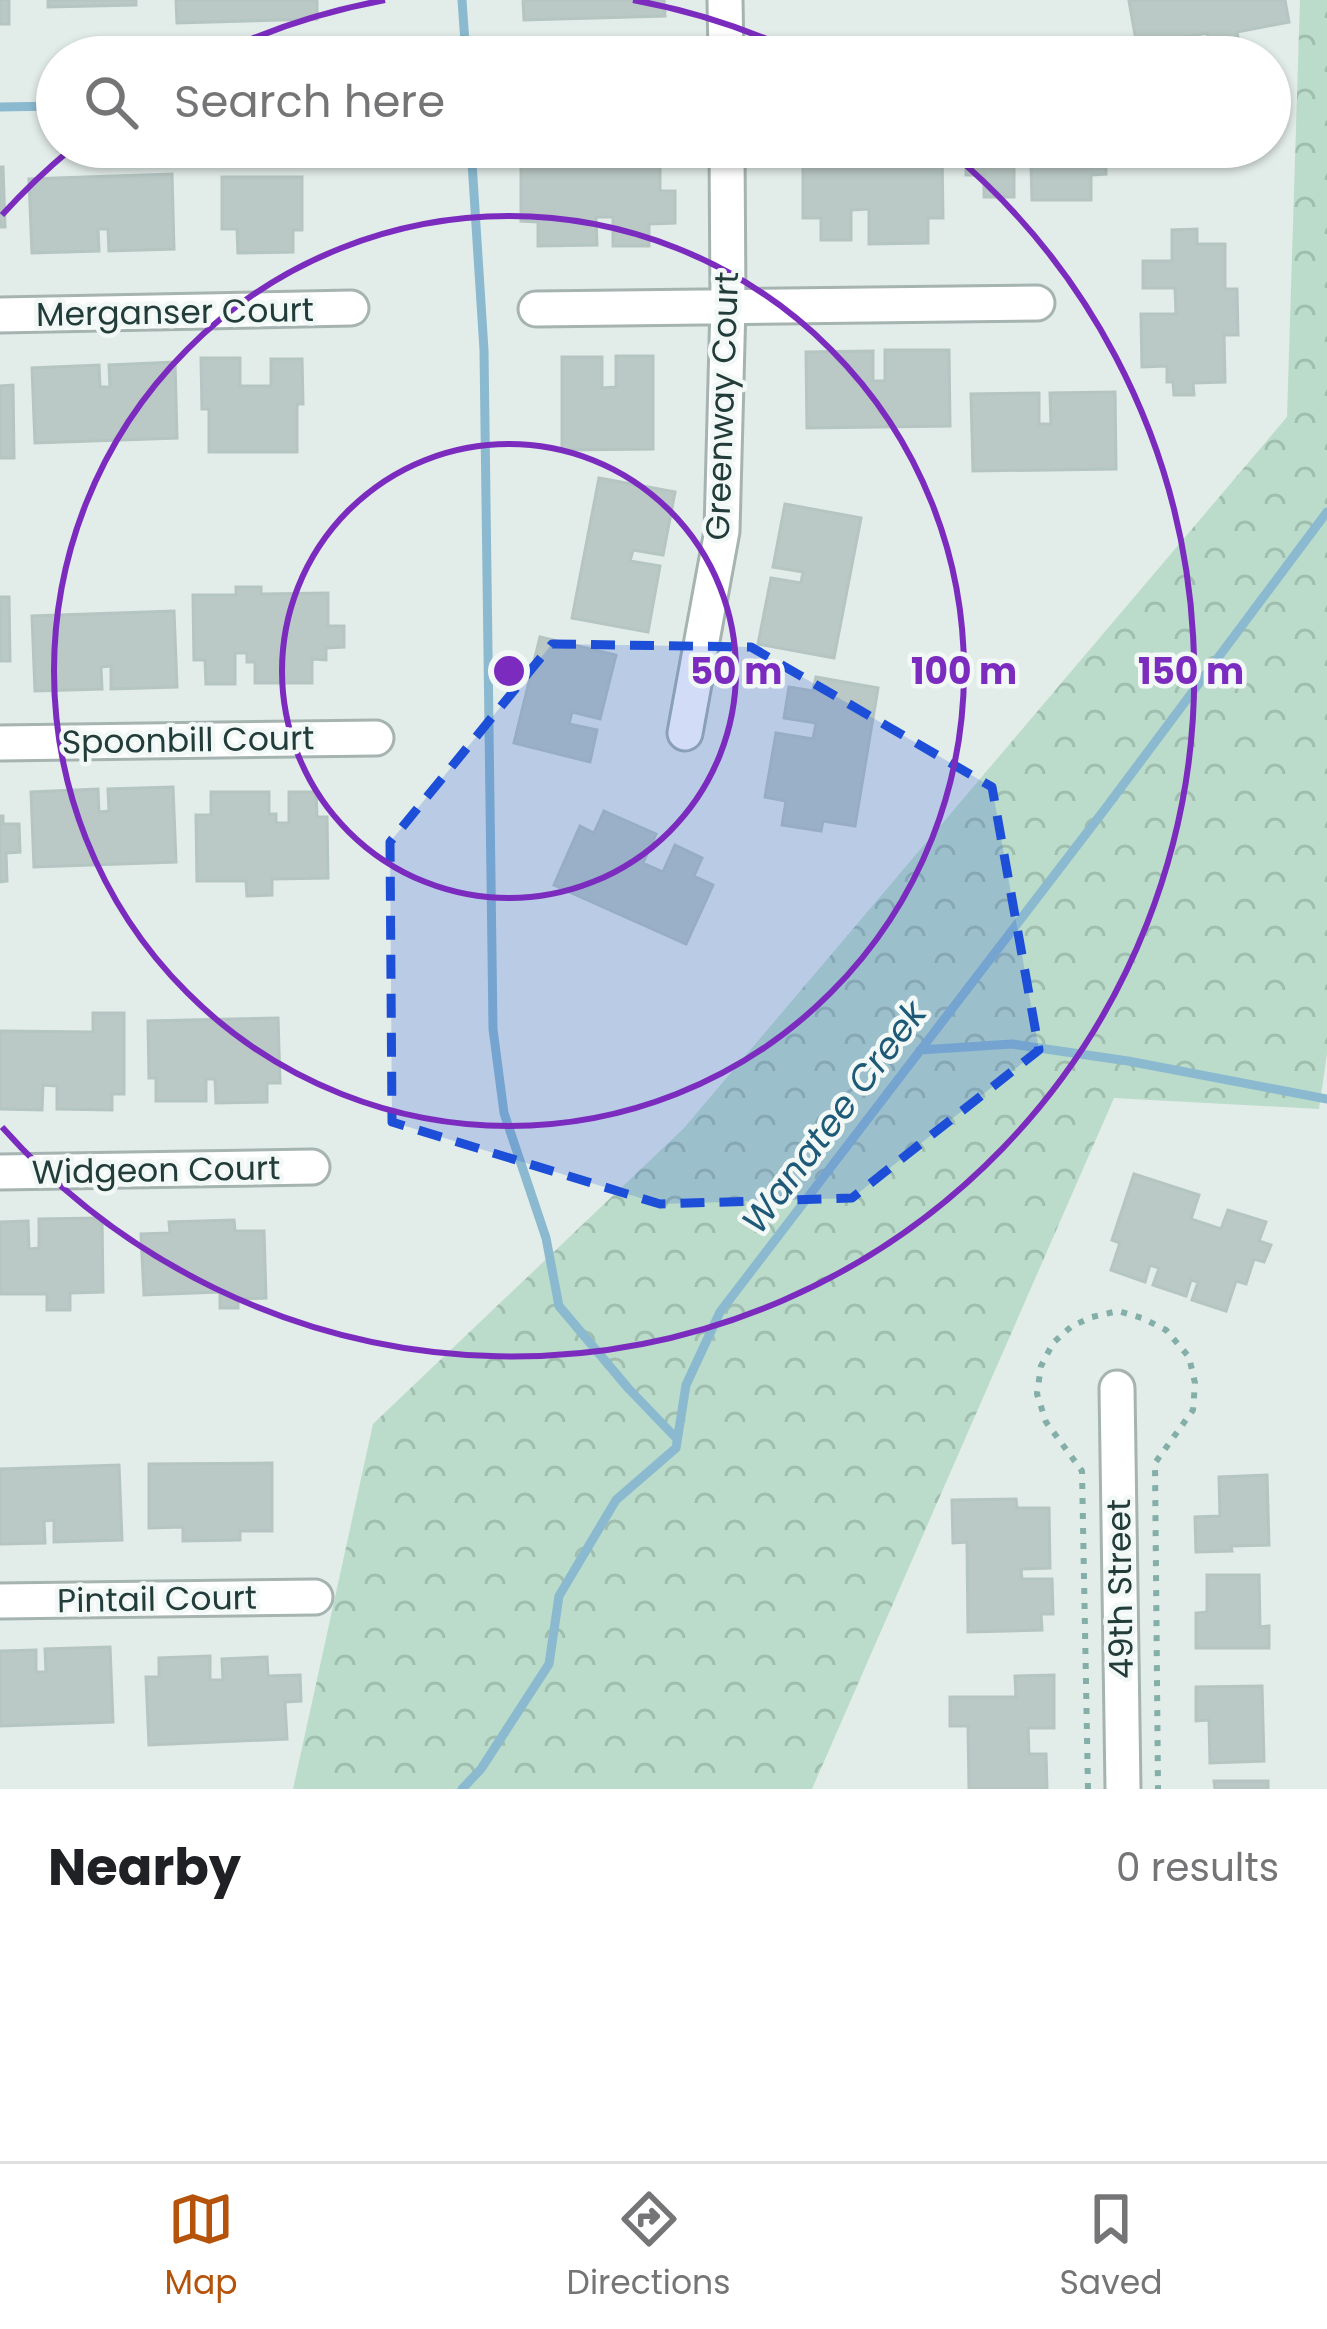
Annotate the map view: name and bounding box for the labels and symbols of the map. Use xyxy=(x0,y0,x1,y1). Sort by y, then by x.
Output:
street label: Greenway Court xyxy=(694,271,750,541)
street label: Merganser Court xyxy=(36,286,314,338)
text: 50 m xyxy=(690,646,782,697)
text: 100 m xyxy=(911,646,1017,697)
text: 150 m xyxy=(1138,646,1244,697)
centre of rings xyxy=(488,650,530,692)
street label: Spoonbill Court xyxy=(61,714,315,766)
water label: Wanatee Creek xyxy=(729,989,939,1244)
street label: Widgeon Court xyxy=(31,1144,281,1196)
street label: 49th Street xyxy=(1095,1499,1145,1679)
street label: Pintail Court xyxy=(57,1574,257,1624)

